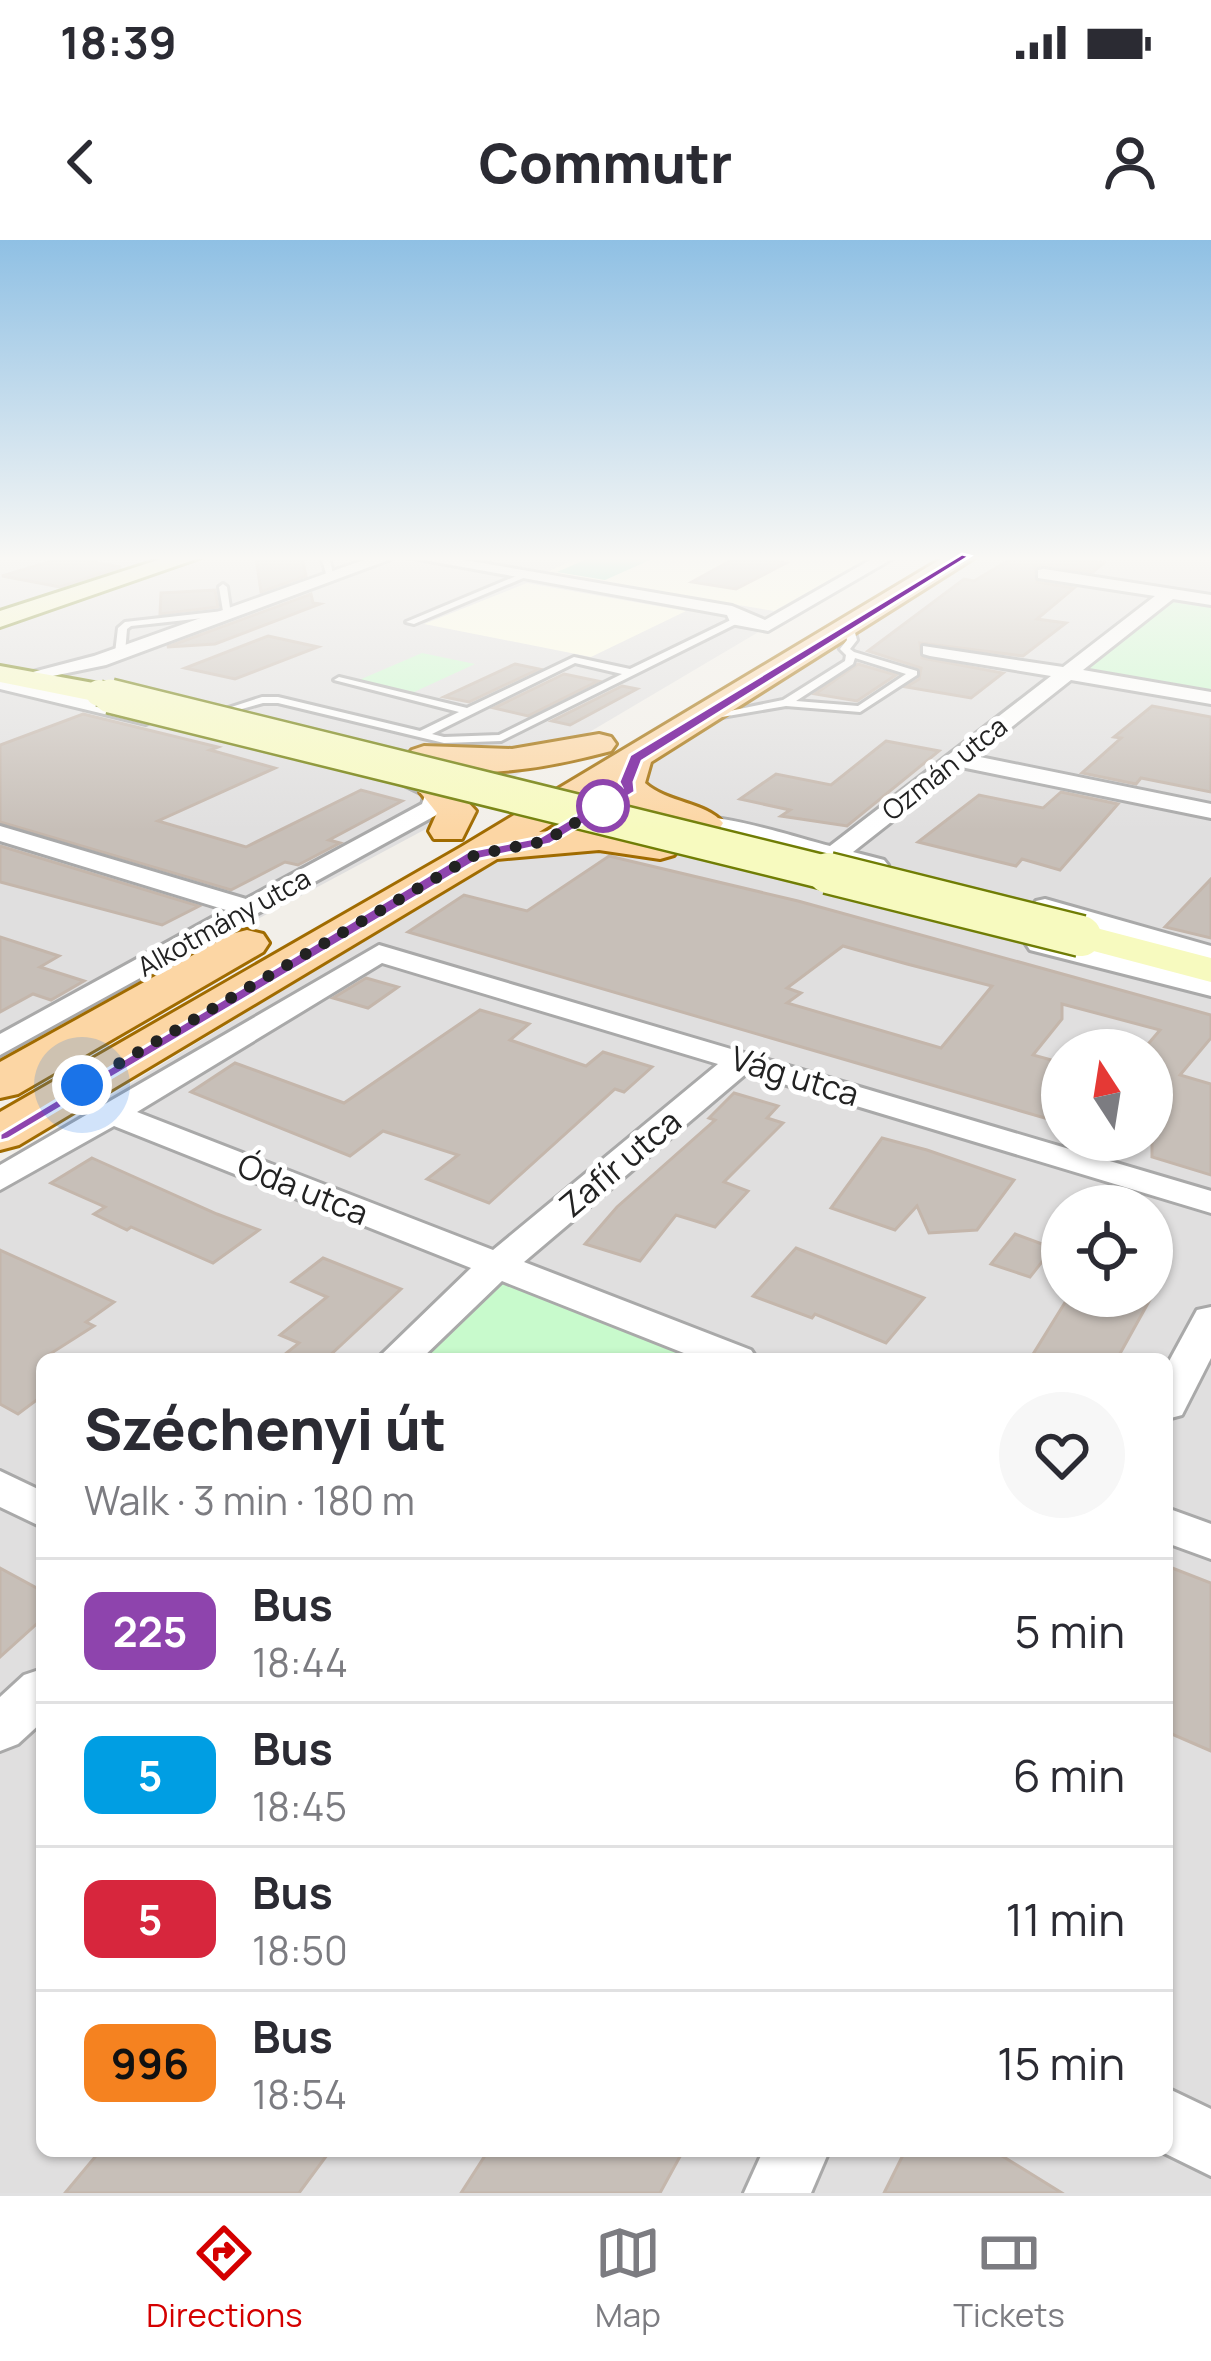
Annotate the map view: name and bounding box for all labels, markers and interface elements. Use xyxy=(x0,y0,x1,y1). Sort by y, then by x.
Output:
text: 18:39 xyxy=(60,11,177,73)
text: Commutr xyxy=(479,125,732,199)
icon: back xyxy=(48,129,114,195)
icon: person xyxy=(1097,129,1163,195)
street label: Ozmán utca xyxy=(874,707,1014,828)
unlabelled marker xyxy=(578,781,628,831)
street label: Alkotmány utca xyxy=(130,859,316,985)
north arrow xyxy=(1041,1029,1173,1161)
map controls xyxy=(1041,1029,1173,1317)
street label: Vág utca xyxy=(726,1035,865,1116)
your location xyxy=(52,1055,112,1115)
street label: Zafír utca xyxy=(549,1099,690,1227)
street label: Óda utca xyxy=(231,1142,375,1235)
button: locate xyxy=(1041,1185,1173,1317)
text: Széchenyi út xyxy=(84,1389,446,1467)
button: heart xyxy=(999,1392,1125,1518)
text: Walk · 3 min · 180 m xyxy=(84,1473,415,1527)
text: Bus xyxy=(252,1573,333,1635)
text: 5 min xyxy=(1015,1600,1125,1662)
text: 225 xyxy=(113,1602,187,1660)
text: 18:44 xyxy=(252,1635,348,1689)
text: Bus xyxy=(252,1717,333,1779)
text: 6 min xyxy=(1013,1744,1125,1806)
text: 5 xyxy=(138,1746,162,1804)
text: 18:45 xyxy=(252,1779,347,1833)
text: Bus xyxy=(252,1861,333,1923)
text: 11 min xyxy=(1006,1888,1125,1950)
text: 5 xyxy=(138,1890,162,1948)
text: 18:50 xyxy=(252,1923,348,1977)
text: Bus xyxy=(252,2005,333,2067)
text: 15 min xyxy=(997,2032,1125,2094)
text: 996 xyxy=(111,2034,189,2092)
text: 18:54 xyxy=(252,2067,347,2121)
tab: Directions xyxy=(146,2220,303,2337)
tab: Map xyxy=(595,2220,661,2337)
tab: Tickets xyxy=(953,2220,1065,2337)

